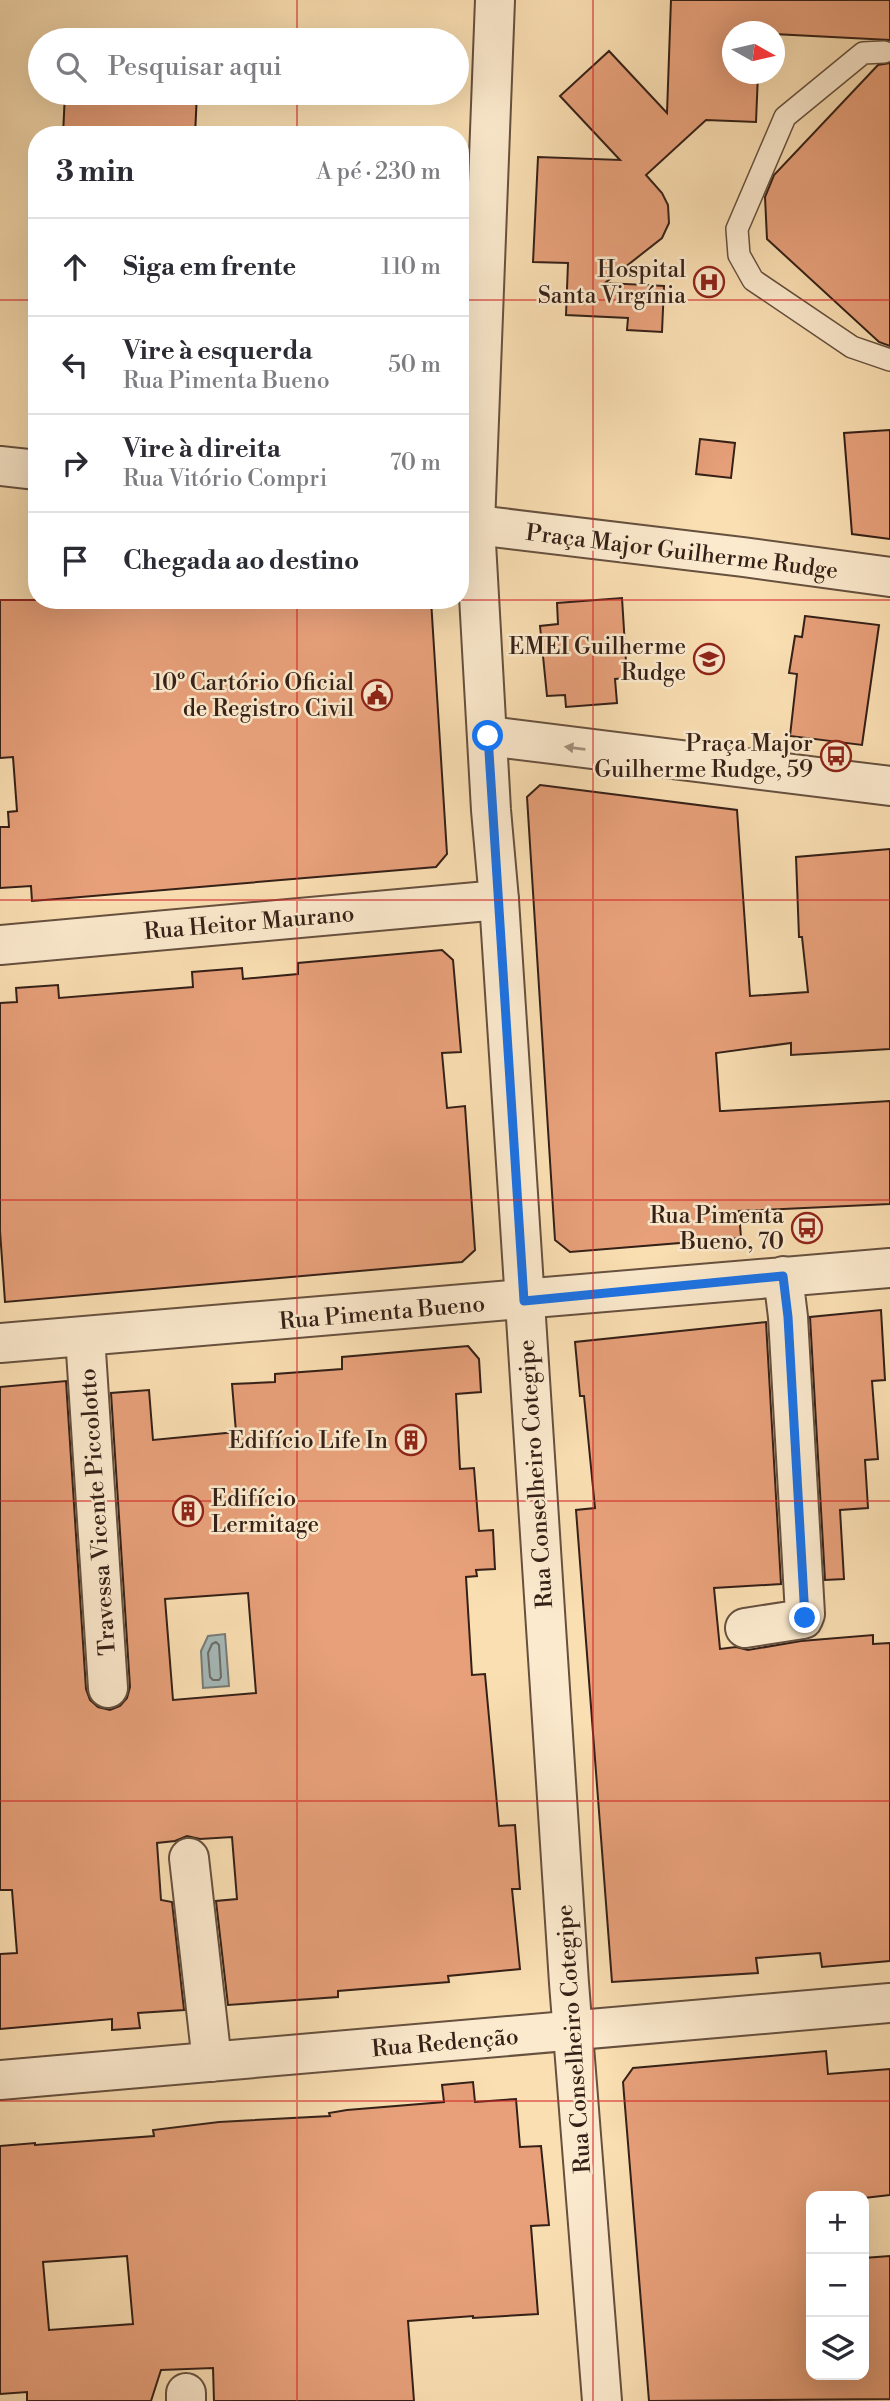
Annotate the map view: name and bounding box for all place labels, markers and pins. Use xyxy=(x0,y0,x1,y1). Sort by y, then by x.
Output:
place label: Hospital Santa Virgínia xyxy=(538,256,686,310)
hospital icon: Hospital Santa Virgínia xyxy=(692,265,726,299)
place label: EMEI Guilherme Rudge xyxy=(508,633,686,687)
school or university icon: EMEI Guilherme Rudge xyxy=(692,642,726,676)
place label: 10º Cartório Oficial de Registro Civil xyxy=(153,669,354,723)
public building icon: 10º Cartório Oficial de Registro Civil xyxy=(360,678,394,712)
place label: Praça Major Guilherme Rudge, 59 xyxy=(594,730,813,784)
bus stop icon: Praça Major Guilherme Rudge, 59 xyxy=(819,739,853,773)
place label: Rua Pimenta Bueno, 70 xyxy=(650,1202,784,1256)
bus stop icon: Rua Pimenta Bueno, 70 xyxy=(790,1211,824,1245)
building icon: Edifício Life In xyxy=(394,1423,428,1457)
place label: Edifício Life In xyxy=(229,1427,388,1455)
place label: Edifício Lermitage xyxy=(211,1485,319,1539)
building icon: Edifício Lermitage xyxy=(171,1494,205,1528)

